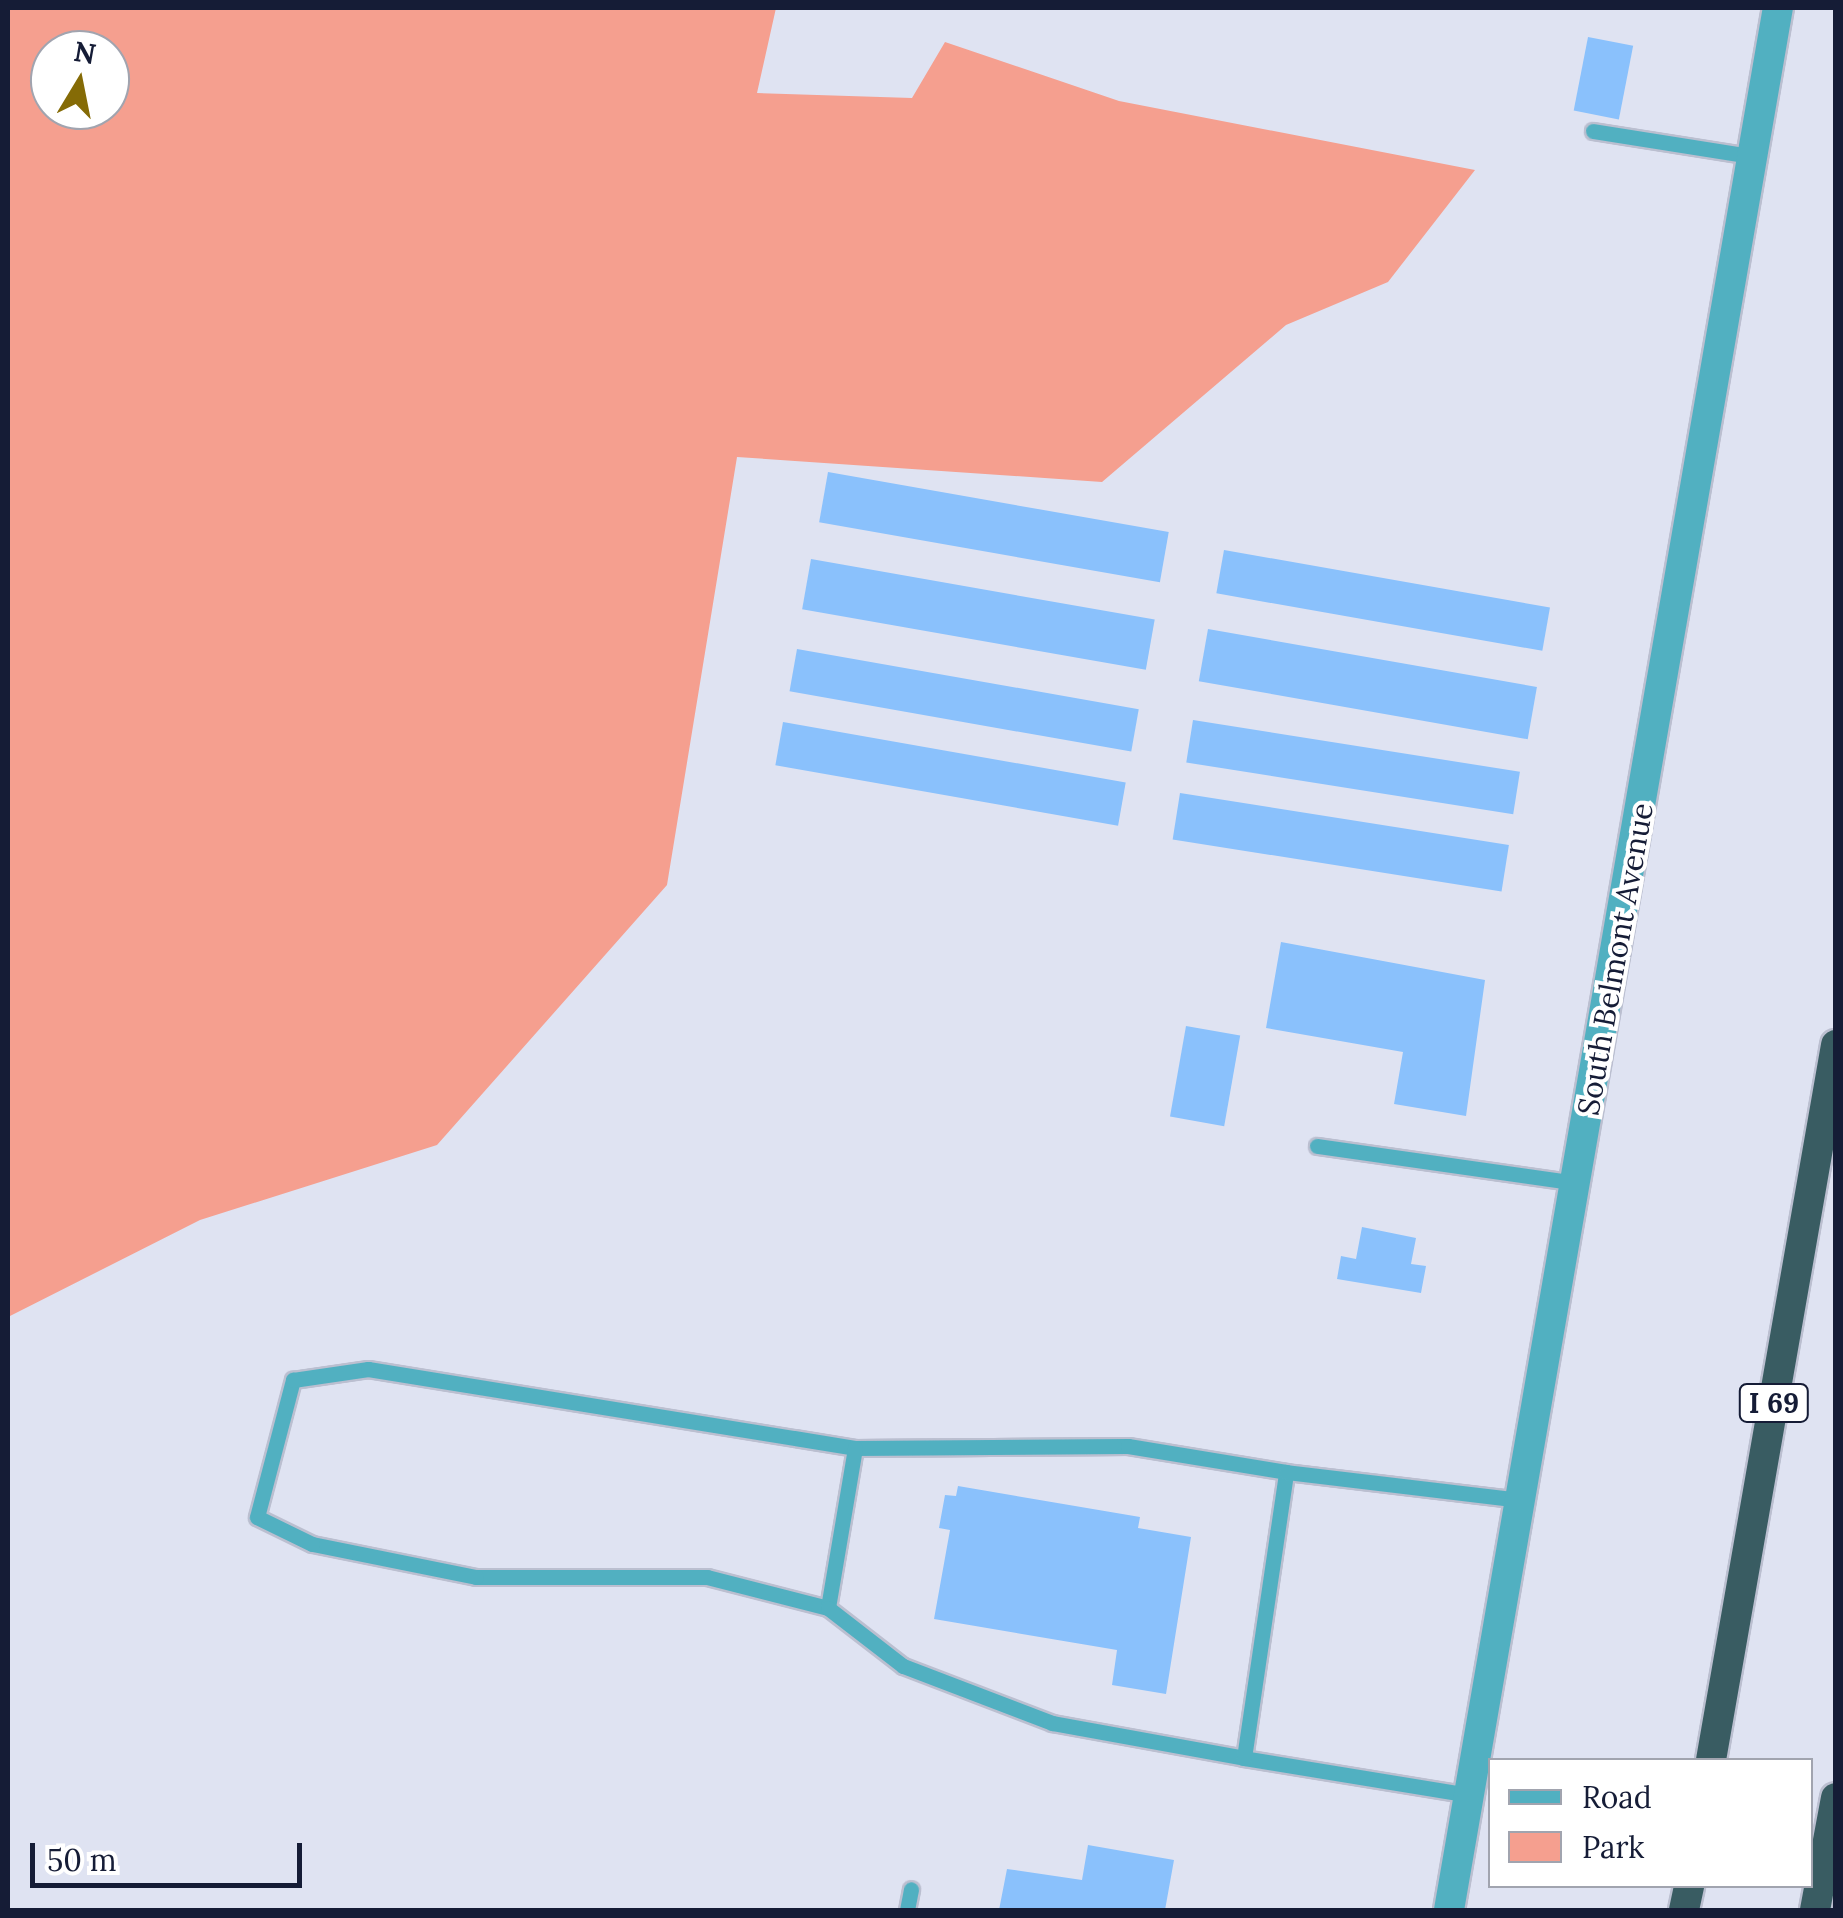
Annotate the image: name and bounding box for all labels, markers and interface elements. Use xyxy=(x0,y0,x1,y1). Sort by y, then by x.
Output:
north arrow xyxy=(30,30,130,130)
text: N xyxy=(71,33,99,72)
street label: South Belmont Avenue xyxy=(1570,800,1660,1118)
road number: I 69 xyxy=(1736,1380,1812,1426)
legend xyxy=(1488,1758,1813,1888)
text: Road xyxy=(1582,1778,1652,1816)
scale bar xyxy=(35,1823,308,1885)
text: Park xyxy=(1582,1828,1644,1866)
text: 50 m xyxy=(47,1841,117,1879)

